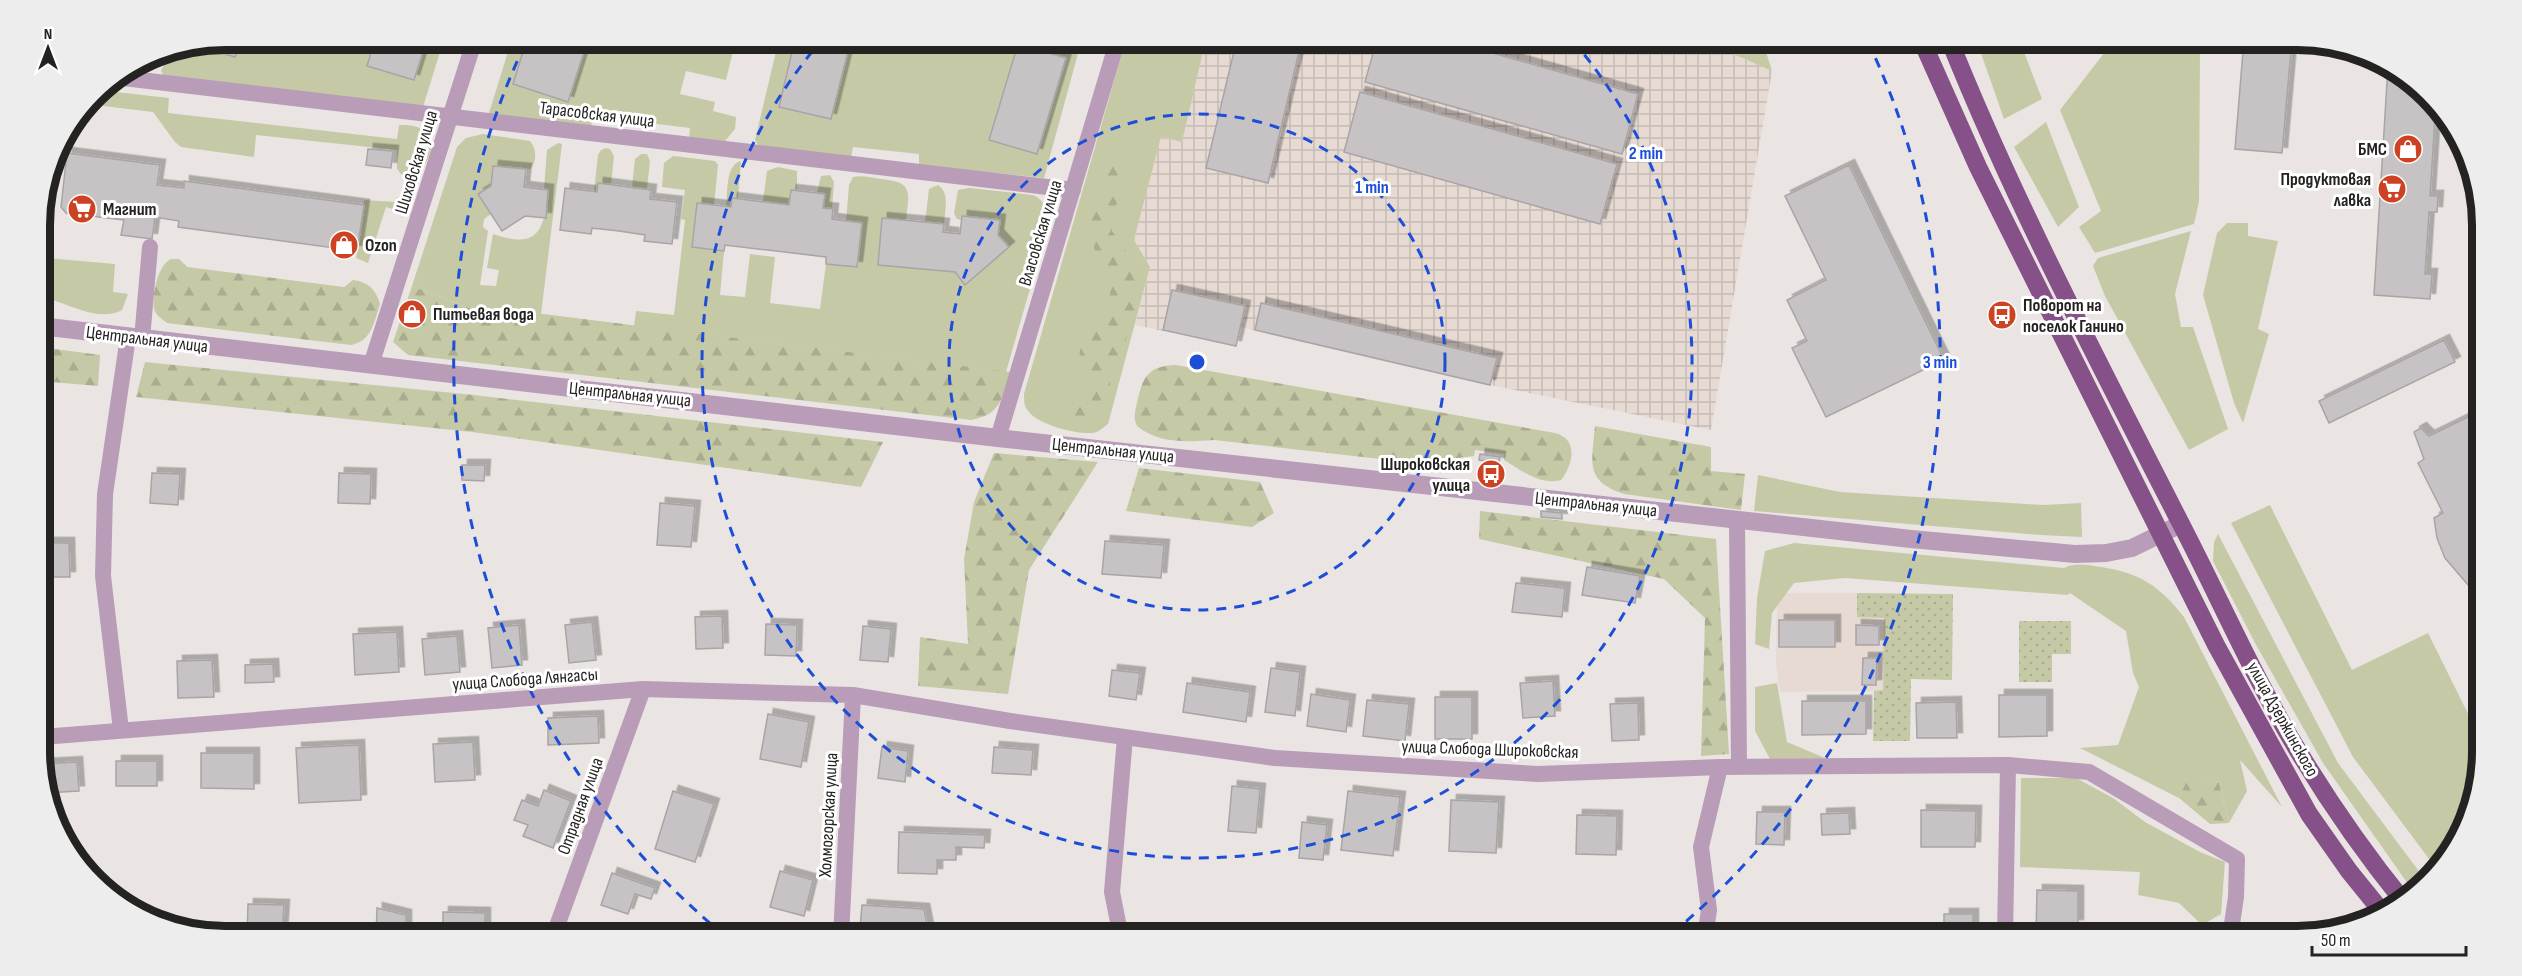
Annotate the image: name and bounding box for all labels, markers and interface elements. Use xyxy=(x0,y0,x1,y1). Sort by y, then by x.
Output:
north arrow xyxy=(18,18,78,78)
text: N xyxy=(44,25,52,44)
street label: Тарасовская улица xyxy=(538,97,656,132)
street label: Шиховская улица xyxy=(391,108,442,216)
shop icon: БМС xyxy=(2392,133,2424,165)
place label: БМС xyxy=(2358,139,2387,160)
text: 2 min xyxy=(1629,143,1663,164)
place label: Продуктовая лавка xyxy=(2280,169,2371,211)
supermarket icon: Продуктовая лавка xyxy=(2376,173,2408,205)
text: 1 min xyxy=(1355,177,1389,198)
street label: Власовская улица xyxy=(1014,178,1067,289)
supermarket icon: Магнит xyxy=(66,193,98,225)
place label: Магнит xyxy=(103,199,157,220)
shop icon: Ozon xyxy=(328,229,360,261)
place label: Ozon xyxy=(365,235,397,256)
place label: Поворот на поселок Ганино xyxy=(2023,295,2124,337)
shop icon: Питьевая вода xyxy=(396,298,428,330)
bus stop icon: Поворот на поселок Ганино xyxy=(1986,299,2018,331)
place label: Питьевая вода xyxy=(433,304,534,325)
street label: Центральная улица xyxy=(85,322,209,357)
centre of rings xyxy=(1187,352,1207,372)
text: 3 min xyxy=(1923,352,1957,373)
street label: Центральная улица xyxy=(568,378,692,411)
street label: Центральная улица xyxy=(1051,434,1175,467)
place label: Широковская улица xyxy=(1381,454,1470,496)
bus stop icon: Широковская улица xyxy=(1475,458,1507,490)
street label: Центральная улица xyxy=(1534,488,1658,521)
street label: улица Дзержинского xyxy=(2242,658,2323,780)
street label: улица Слобода Лянгасы xyxy=(452,664,598,695)
street label: улица Слобода Широковская xyxy=(1401,736,1579,763)
street label: Холмогорская улица xyxy=(815,752,842,879)
street label: Отрадная улица xyxy=(553,755,608,858)
scale bar xyxy=(2312,919,2466,957)
text: 50 m xyxy=(2321,930,2351,951)

